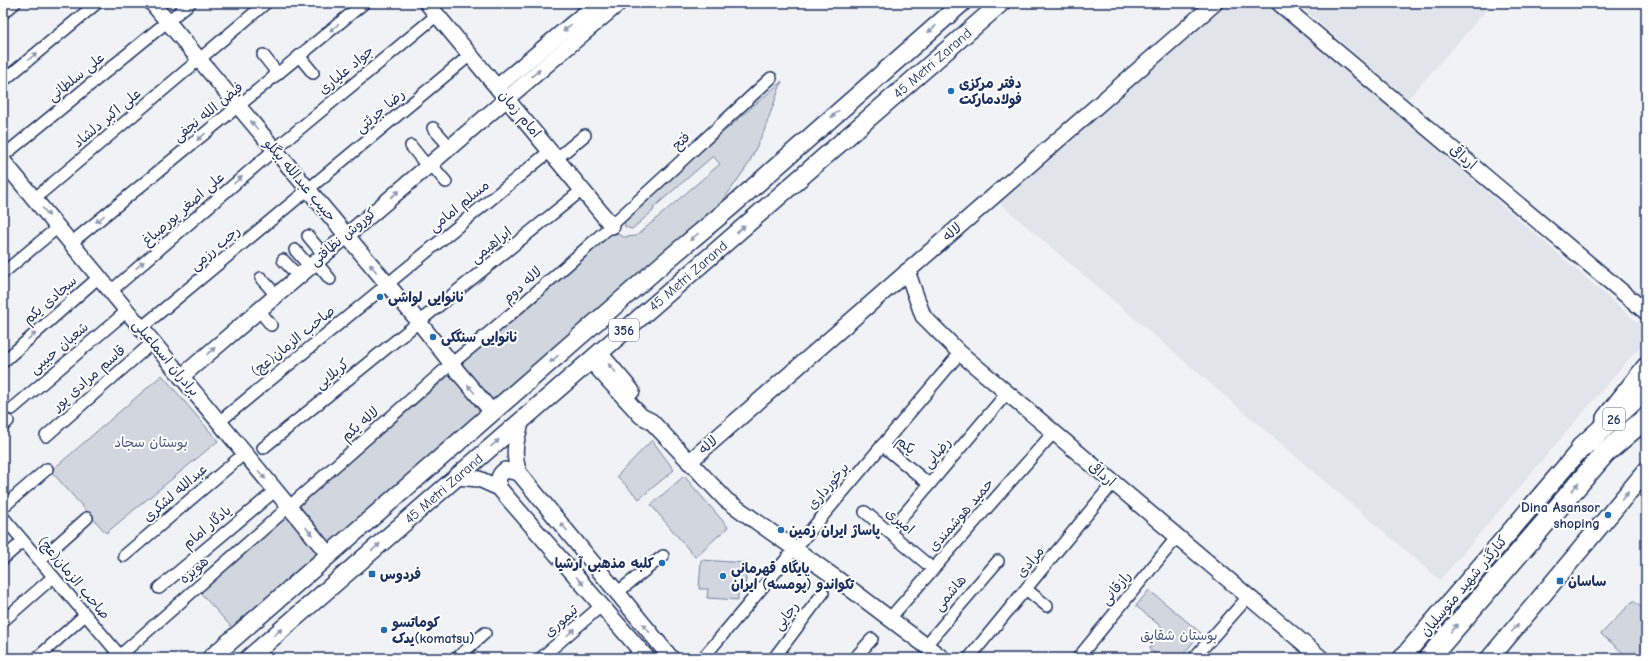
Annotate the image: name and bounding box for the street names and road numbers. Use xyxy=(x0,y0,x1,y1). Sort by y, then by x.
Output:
street label: 45 Metri Zarand xyxy=(890,24,975,102)
street label: جواد علیاری xyxy=(315,42,377,98)
street label: علی سلطانی xyxy=(44,49,108,105)
street label: فیض الله نجفی xyxy=(169,79,247,145)
street label: علی اکبر دلشاد xyxy=(70,85,144,151)
street label: رضا جرئتی xyxy=(352,85,408,137)
street label: امام زمان xyxy=(494,87,545,142)
street label: فتح xyxy=(668,128,694,154)
street label: حبیب عبدالله بیگلو xyxy=(259,134,340,225)
street label: ارداقی xyxy=(1446,141,1480,173)
street label: علی اصغر پورصباغ xyxy=(138,169,228,250)
street label: مسلم امامی xyxy=(425,176,494,237)
street label: کوروش نظافتی xyxy=(306,204,380,270)
street label: لاله xyxy=(939,219,965,245)
street label: رجب رزمی xyxy=(186,222,244,274)
street label: ابراهیمی xyxy=(467,223,515,267)
street label: 45 Metri Zarand xyxy=(645,237,731,314)
street label: لاله دوم xyxy=(499,263,547,309)
street label: سجادی یکم xyxy=(20,272,82,329)
street label: صاحب الزمان(عج) xyxy=(248,302,339,381)
street label: برادران اسماعیلی xyxy=(129,316,203,400)
street label: شعبان حبیبی xyxy=(26,318,92,378)
road number: 356 xyxy=(609,319,639,341)
street label: قاسم مرادی پور xyxy=(48,342,130,417)
street label: کربلایی xyxy=(312,355,352,393)
street label: لاله یکم xyxy=(338,403,384,446)
road number: 26 xyxy=(1603,408,1625,430)
street label: لاله xyxy=(695,432,721,458)
street label: یکم xyxy=(892,432,919,459)
street label: رضایی xyxy=(919,434,955,472)
street label: 45 Metri Zarand xyxy=(401,450,486,527)
street label: ارداقی xyxy=(1085,458,1119,490)
street label: برخورداری xyxy=(803,459,853,514)
street label: عبدالله لشکری xyxy=(139,461,211,525)
street label: حمید هوشمندی xyxy=(925,475,997,555)
street label: یادگار امام xyxy=(179,502,236,554)
street label: امیری xyxy=(882,504,918,538)
street label: کنارگذر شهید متوسلیان xyxy=(1417,532,1511,640)
street label: صاحب الزمان(عج) xyxy=(34,533,114,623)
street label: مرادی xyxy=(1012,543,1048,581)
street label: هویزه xyxy=(176,553,212,587)
street label: رازقانی xyxy=(1097,568,1135,608)
street label: هاشمی xyxy=(930,571,970,615)
street label: رجایی xyxy=(770,598,802,634)
street label: تیموری xyxy=(541,601,582,641)

